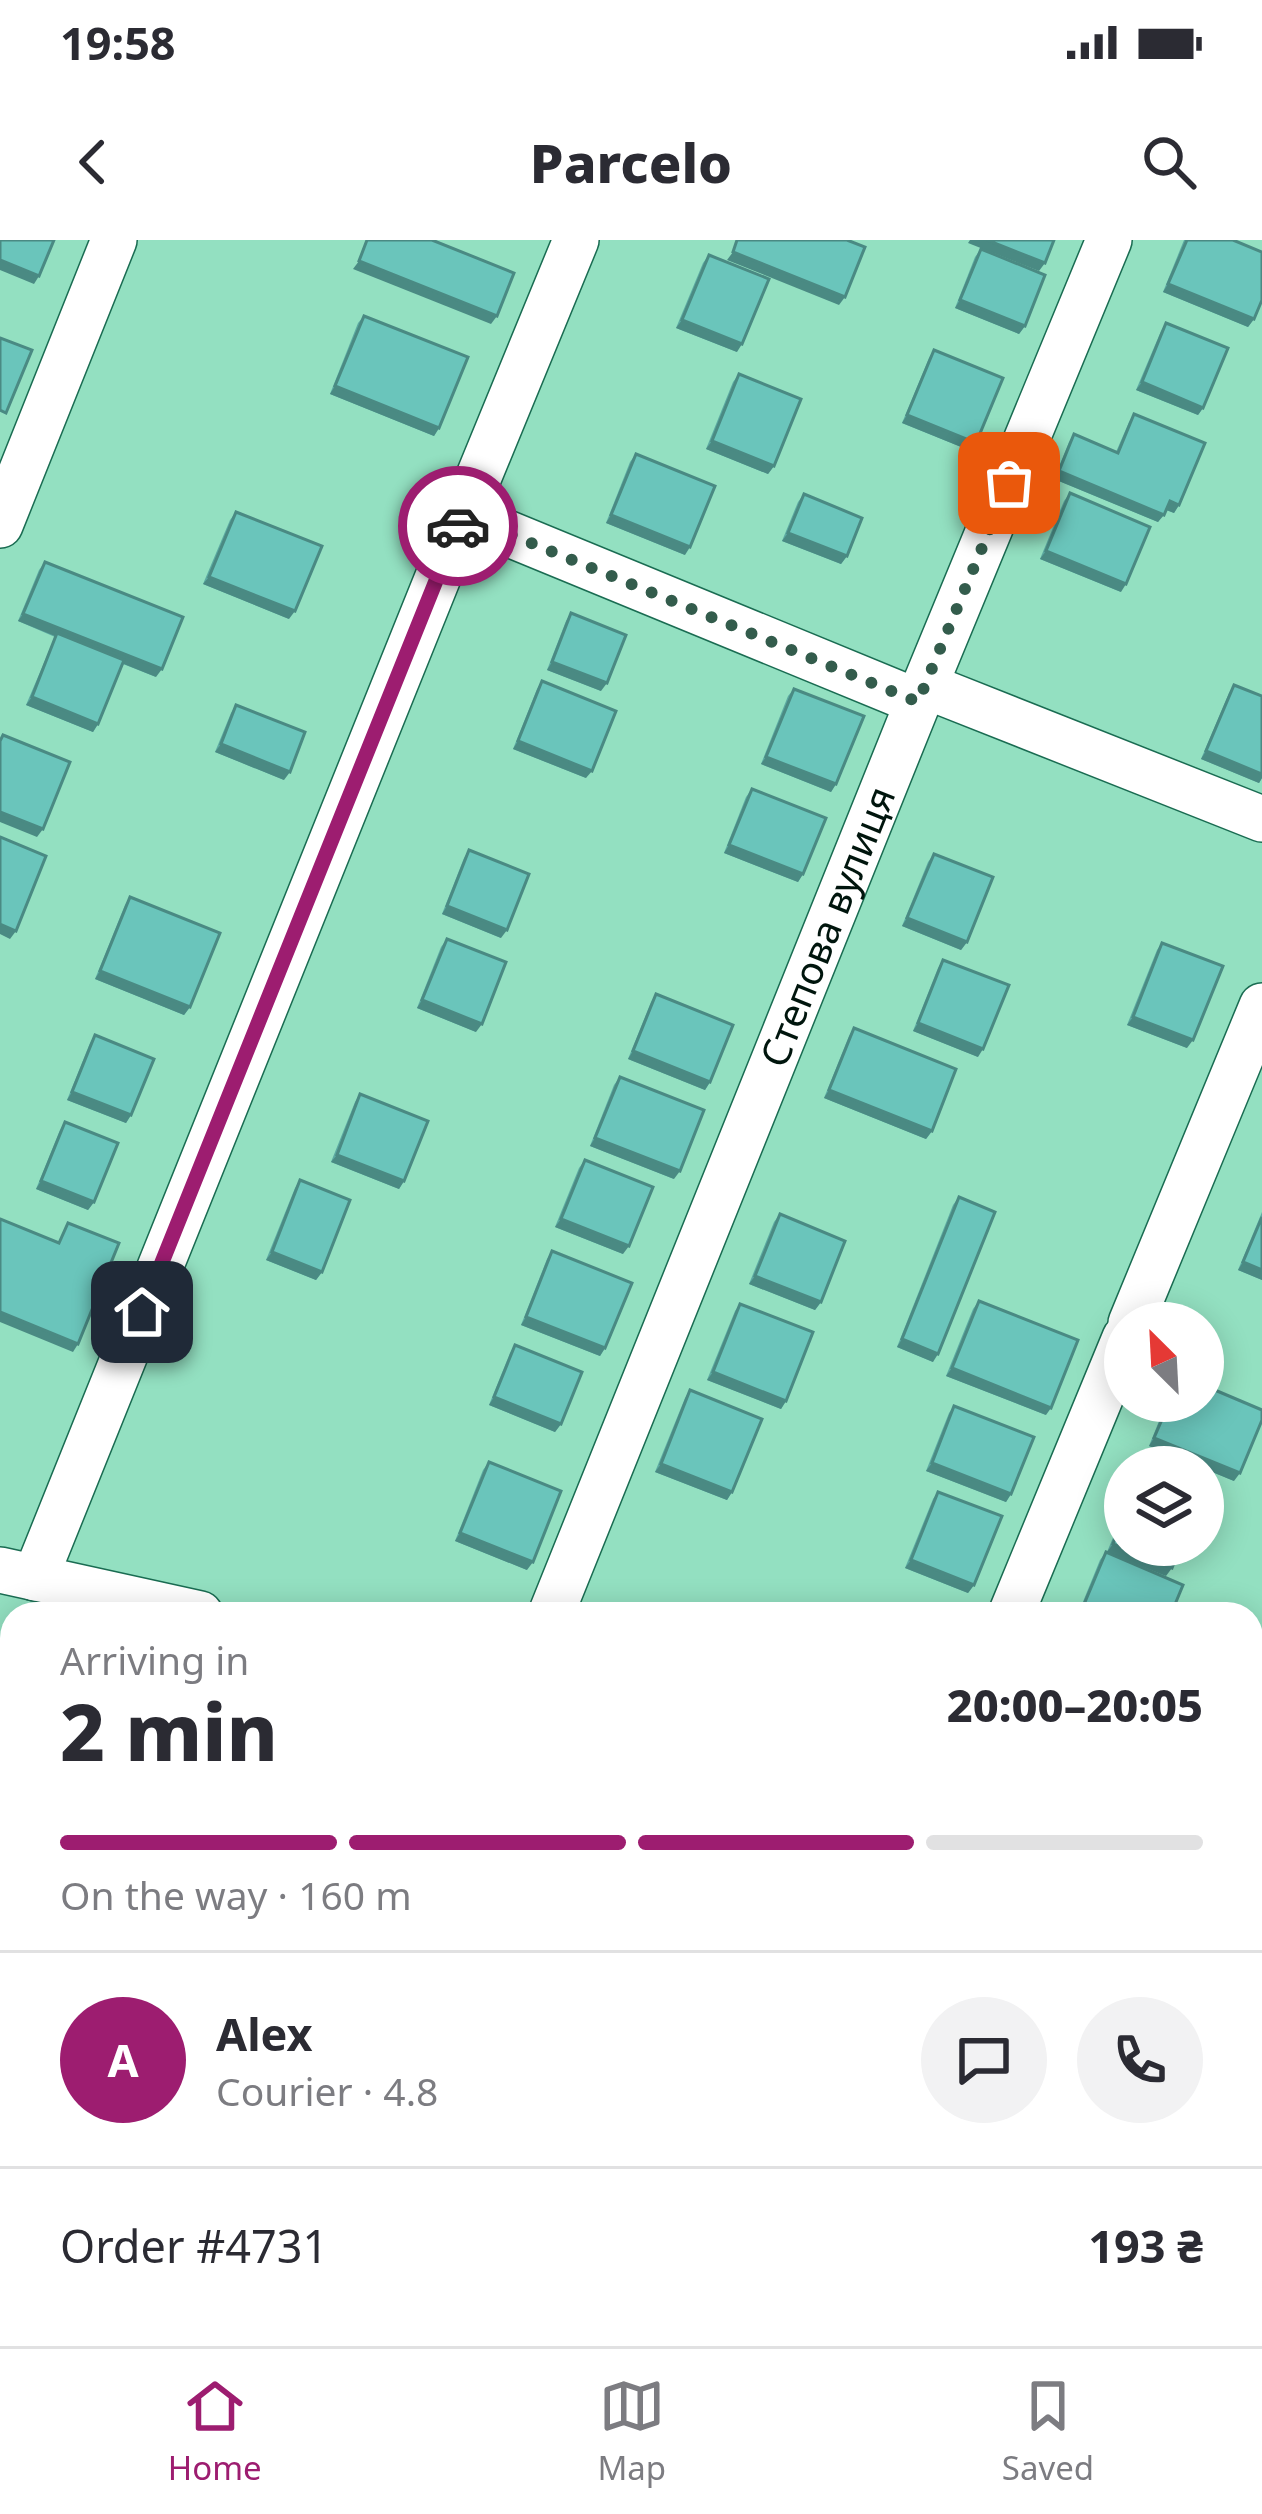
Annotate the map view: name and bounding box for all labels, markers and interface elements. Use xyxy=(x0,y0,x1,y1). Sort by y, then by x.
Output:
text: 19:58 xyxy=(60,12,176,73)
text: Parcelo xyxy=(530,125,732,199)
icon: back xyxy=(60,129,126,195)
icon: search xyxy=(1136,129,1202,195)
pin xyxy=(958,432,1060,534)
icon: bag xyxy=(976,450,1042,516)
courier xyxy=(398,466,518,586)
icon: car xyxy=(425,493,491,559)
street label: Степова вулиця xyxy=(746,778,906,1074)
pin xyxy=(91,1261,193,1363)
icon: home xyxy=(109,1279,175,1345)
north arrow xyxy=(1104,1302,1224,1422)
map controls xyxy=(1104,1302,1224,1566)
button: layers xyxy=(1104,1446,1224,1566)
text: Arriving in xyxy=(60,1633,249,1686)
text: 20:00–20:05 xyxy=(947,1674,1203,1735)
text: 2 min xyxy=(60,1678,278,1784)
text: On the way · 160 m xyxy=(60,1868,412,1921)
button: chat xyxy=(921,1997,1047,2123)
button: phone xyxy=(1077,1997,1203,2123)
text: Alex xyxy=(216,2003,313,2064)
text: A xyxy=(107,2029,139,2090)
text: Courier · 4.8 xyxy=(216,2064,438,2117)
text: Order #4731 xyxy=(60,2215,328,2276)
text: 193 ₴ xyxy=(1088,2215,1203,2276)
tab: Home xyxy=(168,2373,262,2490)
tab: Map xyxy=(597,2373,666,2490)
tab: Saved xyxy=(1002,2373,1094,2490)

